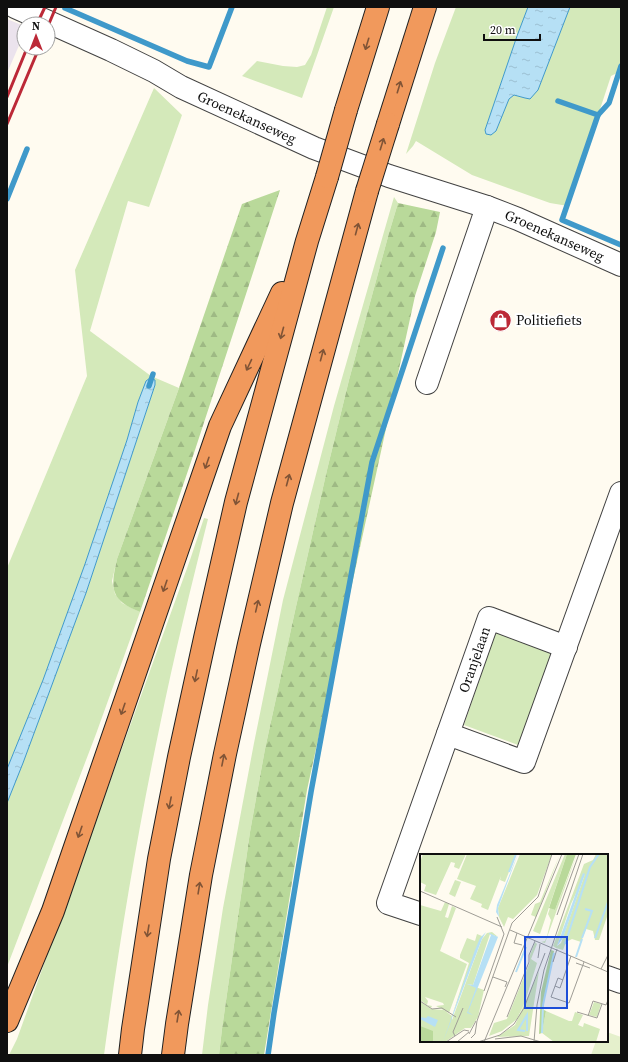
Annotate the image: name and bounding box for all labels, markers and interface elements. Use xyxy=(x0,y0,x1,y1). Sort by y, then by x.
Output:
north arrow xyxy=(16,16,56,56)
scale bar xyxy=(484,16,540,42)
text: N xyxy=(32,19,40,34)
text: 20 m xyxy=(490,22,516,38)
one-way arrow xyxy=(362,38,370,50)
one-way arrow xyxy=(396,81,404,93)
street label: Groenekanseweg xyxy=(194,86,300,149)
one-way arrow xyxy=(379,138,386,151)
street label: Groenekanseweg xyxy=(502,205,608,266)
one-way arrow xyxy=(354,223,361,236)
shop icon: Politiefiets xyxy=(487,307,513,333)
place label: Politiefiets xyxy=(516,310,582,330)
one-way arrow xyxy=(278,326,285,339)
one-way arrow xyxy=(319,348,327,361)
one-way arrow xyxy=(245,359,252,371)
one-way arrow xyxy=(203,456,210,469)
one-way arrow xyxy=(285,474,292,487)
one-way arrow xyxy=(233,492,240,505)
one-way arrow xyxy=(161,579,168,592)
one-way arrow xyxy=(254,600,262,613)
street label: Oranjelaan xyxy=(453,623,495,695)
one-way arrow xyxy=(192,669,200,682)
one-way arrow xyxy=(119,702,126,715)
one-way arrow xyxy=(220,754,228,767)
one-way arrow xyxy=(166,796,174,809)
one-way arrow xyxy=(76,826,84,838)
inset map xyxy=(420,854,608,1042)
one-way arrow xyxy=(195,882,203,895)
one-way arrow xyxy=(144,924,152,937)
one-way arrow xyxy=(175,1010,183,1023)

